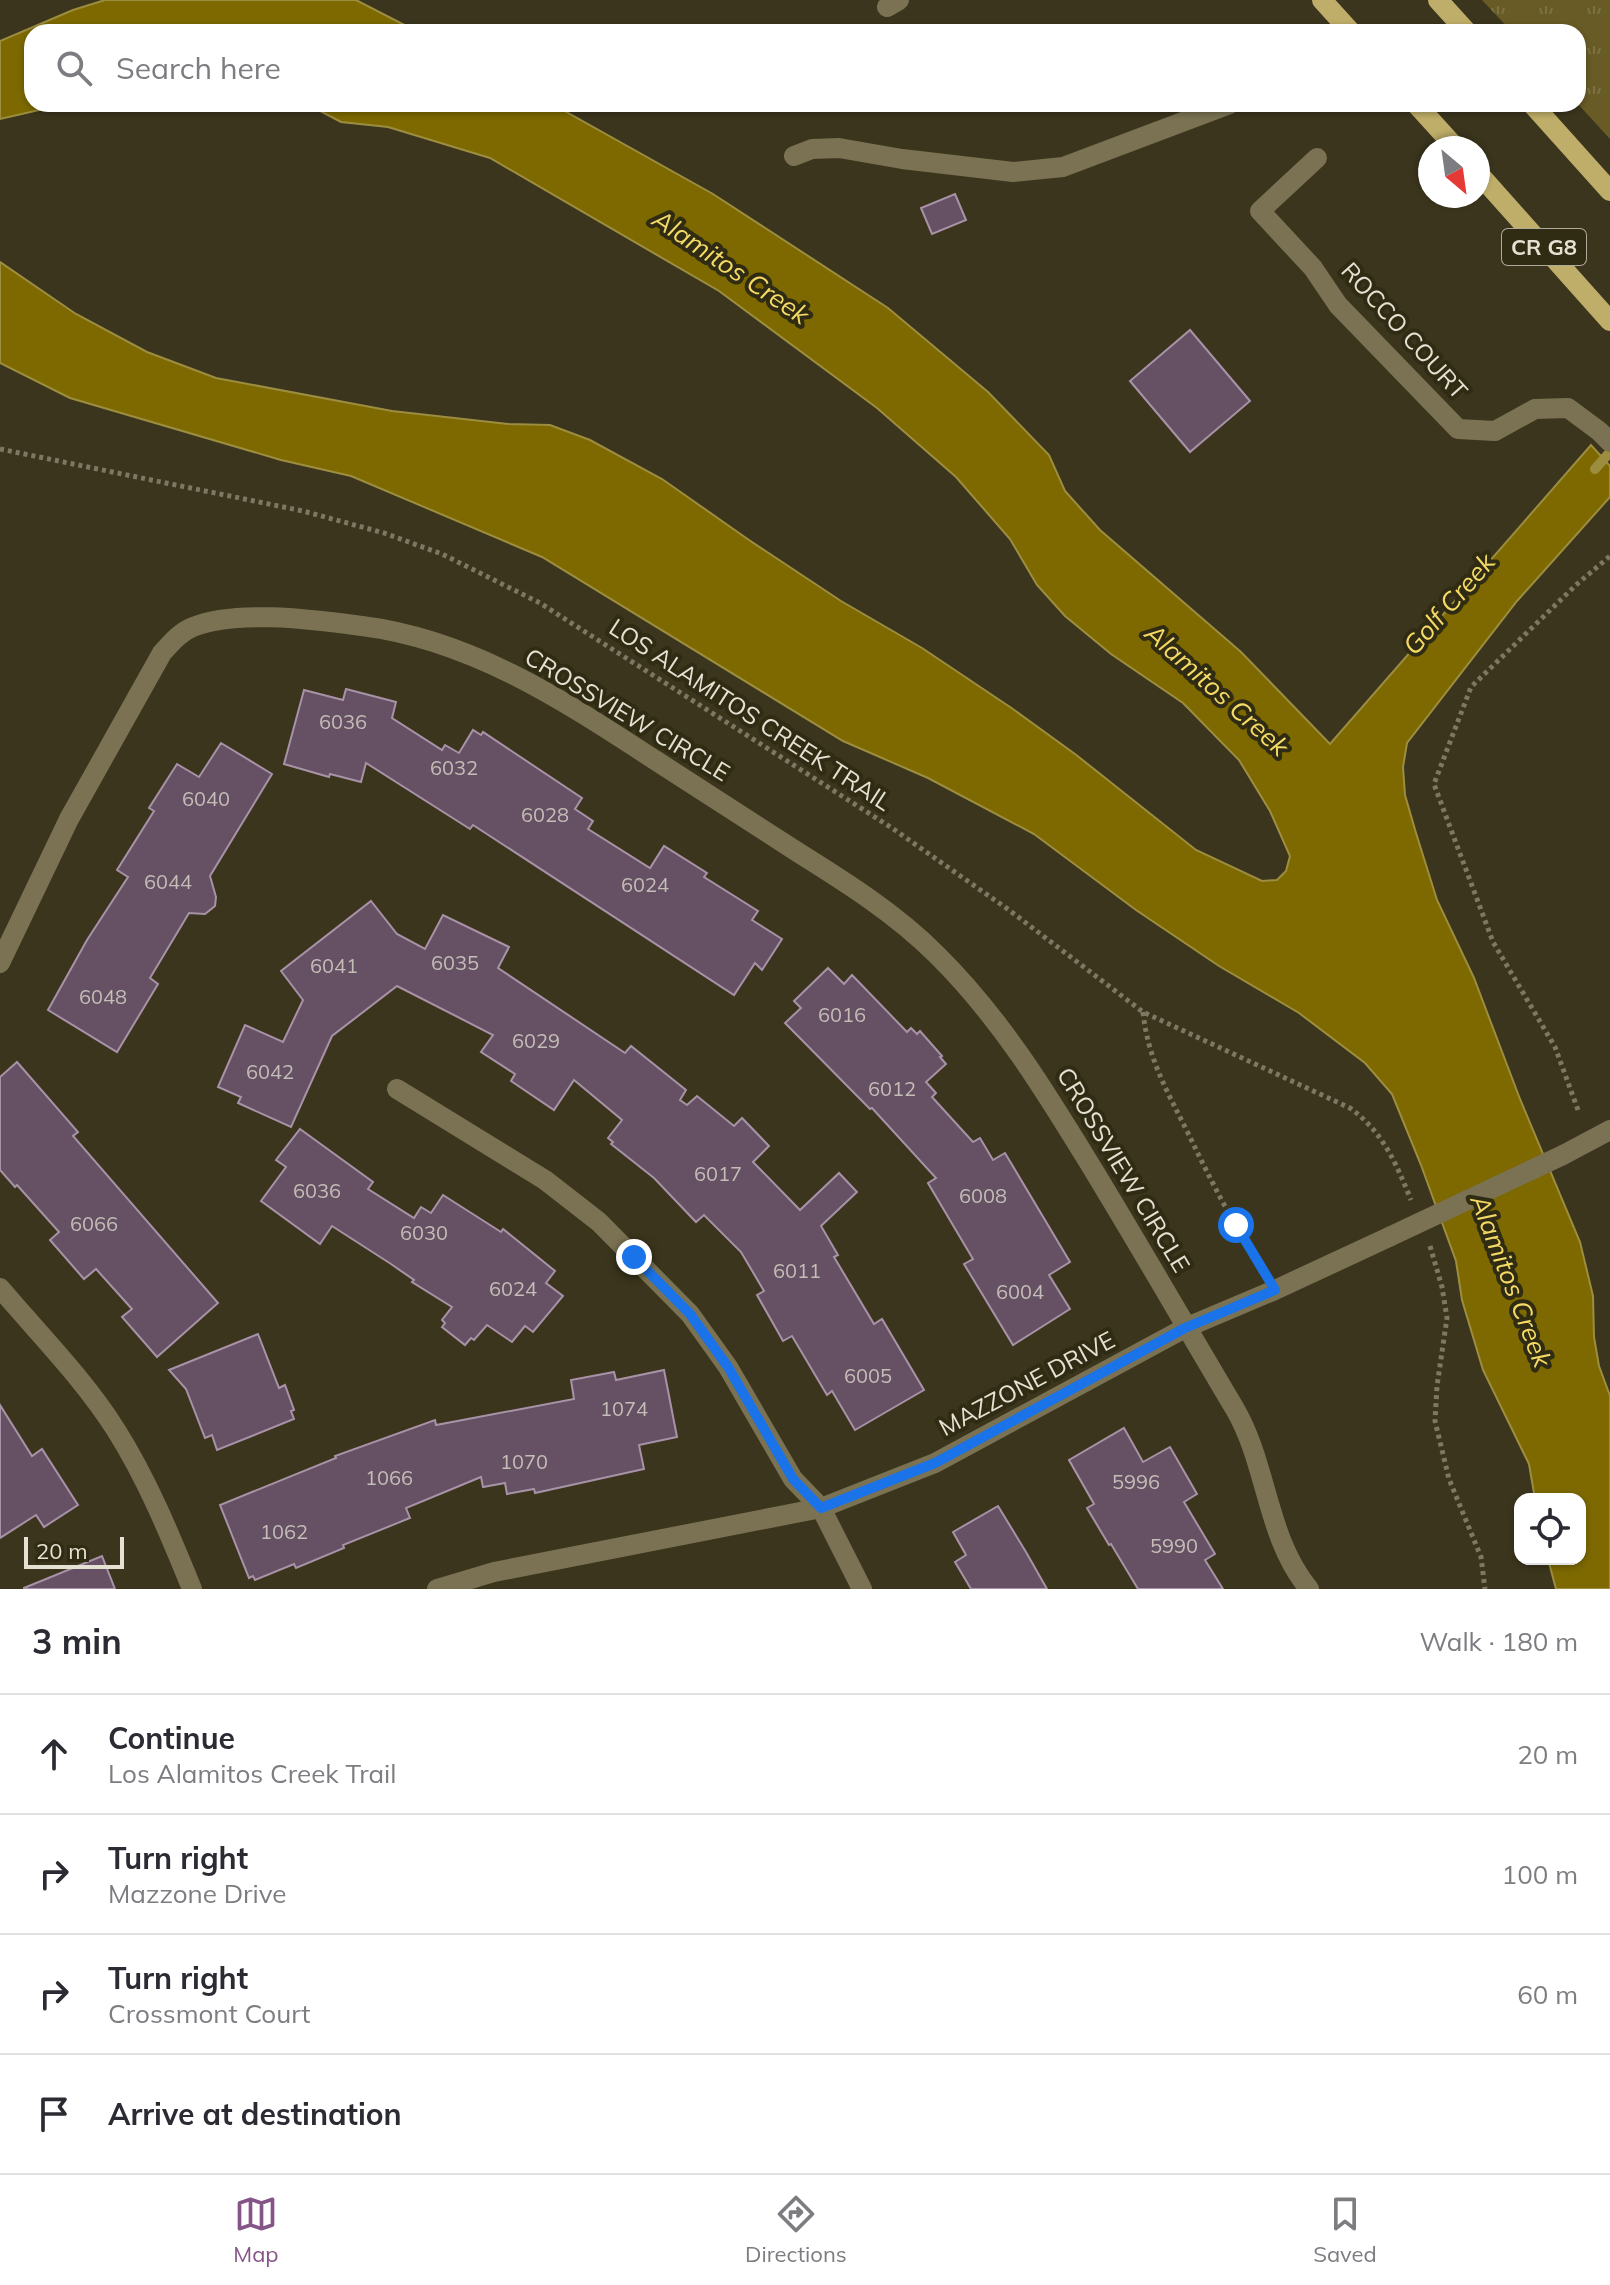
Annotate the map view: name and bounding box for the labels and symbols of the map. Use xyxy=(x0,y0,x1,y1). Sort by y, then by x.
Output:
north arrow xyxy=(1418,136,1490,208)
water label: Alamitos Creek xyxy=(646,201,817,332)
road number: CR G8 xyxy=(1502,229,1586,265)
street label: ROCCO COURT xyxy=(1335,256,1475,405)
water label: Golf Creek xyxy=(1395,545,1502,661)
street label: LOS ALAMITOS CREEK TRAIL xyxy=(604,612,897,817)
water label: Alamitos Creek xyxy=(1138,616,1297,763)
street label: CROSSVIEW CIRCLE xyxy=(520,641,735,787)
house number: 6036 xyxy=(319,709,367,734)
house number: 6032 xyxy=(430,755,478,780)
house number: 6040 xyxy=(182,786,230,811)
house number: 6028 xyxy=(521,802,569,827)
house number: 6044 xyxy=(144,869,192,894)
house number: 6024 xyxy=(621,872,669,897)
house number: 6035 xyxy=(431,950,479,975)
house number: 6041 xyxy=(310,953,358,978)
house number: 6048 xyxy=(79,984,127,1009)
house number: 6016 xyxy=(818,1002,866,1027)
house number: 6029 xyxy=(512,1028,560,1053)
house number: 6042 xyxy=(246,1059,294,1084)
street label: CROSSVIEW CIRCLE xyxy=(1051,1062,1197,1277)
house number: 6012 xyxy=(868,1076,916,1101)
house number: 6017 xyxy=(694,1161,742,1186)
house number: 6036 xyxy=(293,1178,341,1203)
house number: 6008 xyxy=(959,1183,1007,1208)
water label: Alamitos Creek xyxy=(1463,1189,1560,1372)
route start xyxy=(1218,1207,1254,1243)
house number: 6066 xyxy=(70,1211,118,1236)
house number: 6030 xyxy=(400,1220,448,1245)
route end xyxy=(616,1239,652,1275)
house number: 6011 xyxy=(773,1258,821,1283)
house number: 6024 xyxy=(489,1276,537,1301)
house number: 6004 xyxy=(996,1279,1044,1304)
street label: MAZZONE DRIVE xyxy=(934,1324,1120,1442)
house number: 6005 xyxy=(844,1363,892,1388)
house number: 1074 xyxy=(600,1396,648,1421)
house number: 1070 xyxy=(500,1449,548,1474)
house number: 1066 xyxy=(365,1465,413,1490)
house number: 5996 xyxy=(1112,1469,1160,1494)
house number: 1062 xyxy=(260,1519,308,1544)
scale bar xyxy=(24,1533,124,1569)
house number: 5990 xyxy=(1150,1533,1198,1558)

